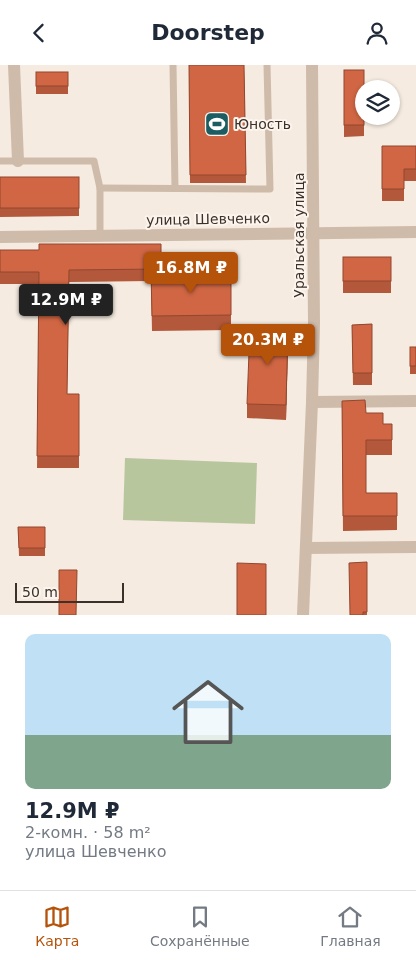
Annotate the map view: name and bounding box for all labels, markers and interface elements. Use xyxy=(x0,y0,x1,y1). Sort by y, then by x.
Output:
icon: back xyxy=(25,19,53,47)
icon: person xyxy=(363,19,391,47)
text: Doorstep xyxy=(151,20,265,45)
map controls xyxy=(355,80,400,125)
button: layers xyxy=(355,80,400,125)
sports icon: Юность xyxy=(204,111,230,137)
place label: Юность xyxy=(234,116,291,132)
street label: Уральская улица xyxy=(291,172,307,298)
street label: улица Шевченко xyxy=(146,210,270,228)
pin: 16.8M ₽ xyxy=(145,251,237,294)
text: 16.8M ₽ xyxy=(155,258,227,277)
pin: 12.9M ₽ xyxy=(20,283,112,326)
text: 12.9M ₽ xyxy=(30,290,102,309)
pin: 20.3M ₽ xyxy=(222,323,314,366)
text: 20.3M ₽ xyxy=(232,330,304,349)
scale bar xyxy=(15,580,124,603)
text: 50 m xyxy=(22,584,58,600)
icon: home xyxy=(163,667,253,757)
text: 12.9M ₽ xyxy=(25,799,120,823)
text: 2-комн. · 58 m² xyxy=(25,823,151,842)
text: улица Шевченко xyxy=(25,842,166,861)
tab: Карта xyxy=(35,903,79,949)
tab: Сохранённые xyxy=(150,903,250,949)
tab: Главная xyxy=(320,903,381,949)

